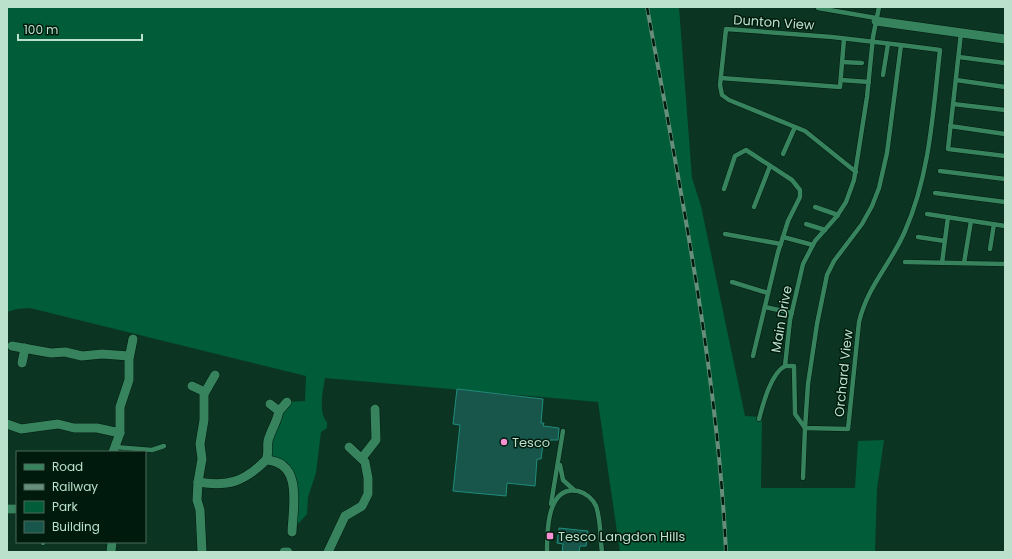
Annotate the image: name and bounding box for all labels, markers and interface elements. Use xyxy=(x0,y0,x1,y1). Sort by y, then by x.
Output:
street label: Dunton View xyxy=(733,10,816,35)
scale bar xyxy=(18,16,142,42)
text: 100 m xyxy=(24,21,58,38)
street label: Main Drive xyxy=(766,284,797,354)
street label: Orchard View xyxy=(829,328,858,418)
place label: Tesco xyxy=(512,433,550,452)
marker: Tesco xyxy=(499,437,509,447)
legend xyxy=(16,451,146,543)
text: Road xyxy=(52,458,83,475)
text: Railway xyxy=(52,478,98,495)
text: Park xyxy=(52,498,79,515)
text: Building xyxy=(52,518,100,535)
place label: Tesco Langdon Hills xyxy=(558,527,686,546)
marker: Tesco Langdon Hills xyxy=(545,531,555,541)

